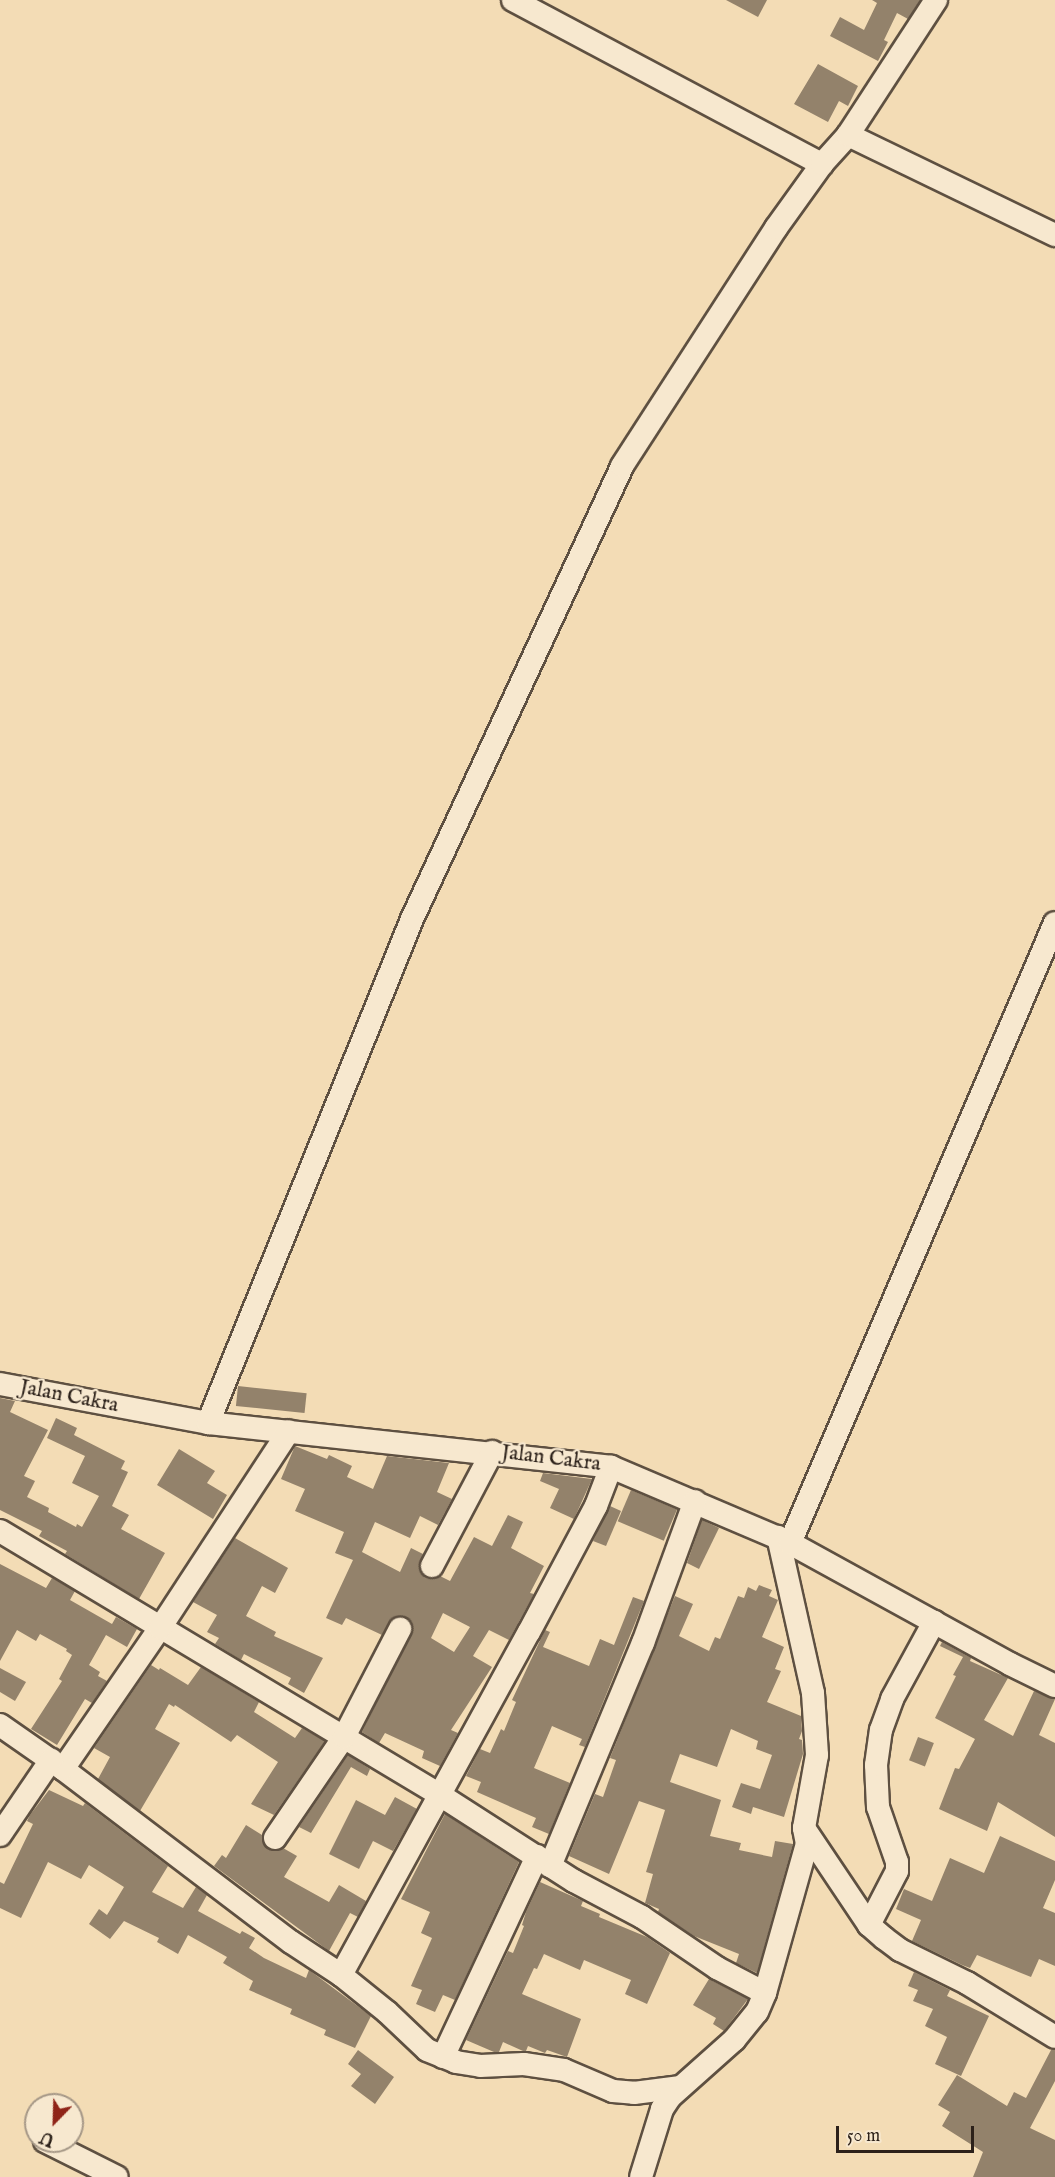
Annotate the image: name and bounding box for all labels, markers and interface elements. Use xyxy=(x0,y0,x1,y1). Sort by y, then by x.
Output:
street label: Jalan Cakra xyxy=(18,1375,120,1419)
street label: Jalan Cakra xyxy=(500,1440,602,1478)
north arrow xyxy=(24,2093,84,2153)
scale bar xyxy=(839,2114,977,2152)
text: 50 m xyxy=(847,2125,880,2148)
text: U xyxy=(38,2126,58,2150)

